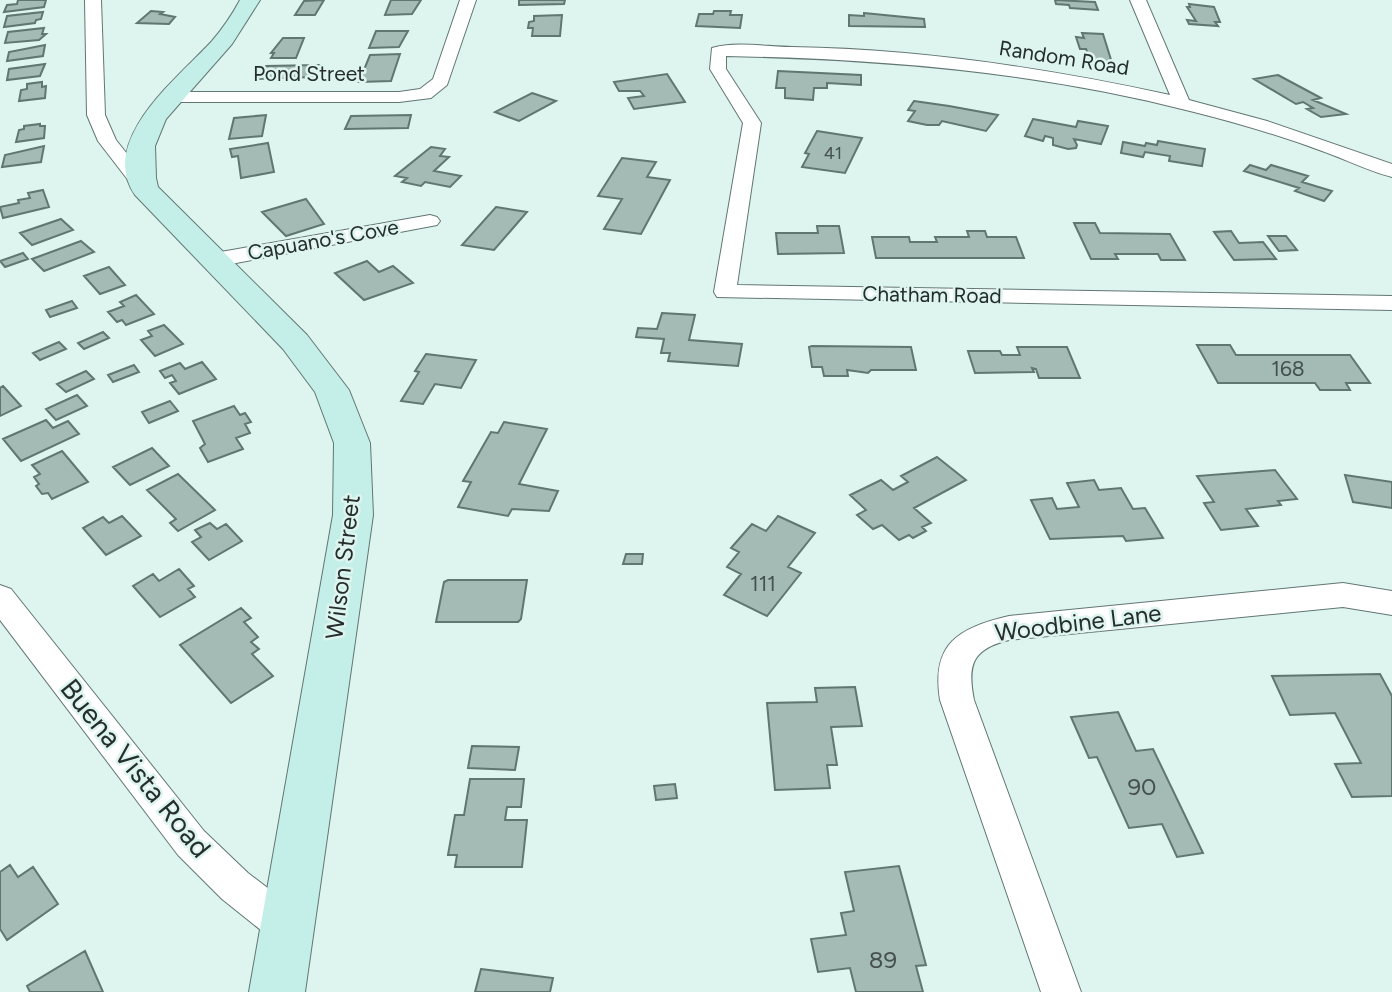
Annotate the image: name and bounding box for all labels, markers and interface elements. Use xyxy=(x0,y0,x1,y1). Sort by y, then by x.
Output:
street label: Random Road xyxy=(997,35,1131,80)
street label: Pond Street xyxy=(253,61,365,86)
house number: 41 xyxy=(824,142,842,164)
street label: Capuano's Cove xyxy=(245,214,400,265)
street label: Chatham Road xyxy=(862,281,1002,308)
house number: 168 xyxy=(1271,356,1305,381)
street label: Wilson Street xyxy=(319,493,366,641)
house number: 111 xyxy=(750,571,776,596)
street label: Woodbine Lane xyxy=(993,598,1163,647)
street label: Buena Vista Road xyxy=(54,672,218,864)
house number: 90 xyxy=(1128,772,1156,801)
house number: 89 xyxy=(869,945,897,974)

